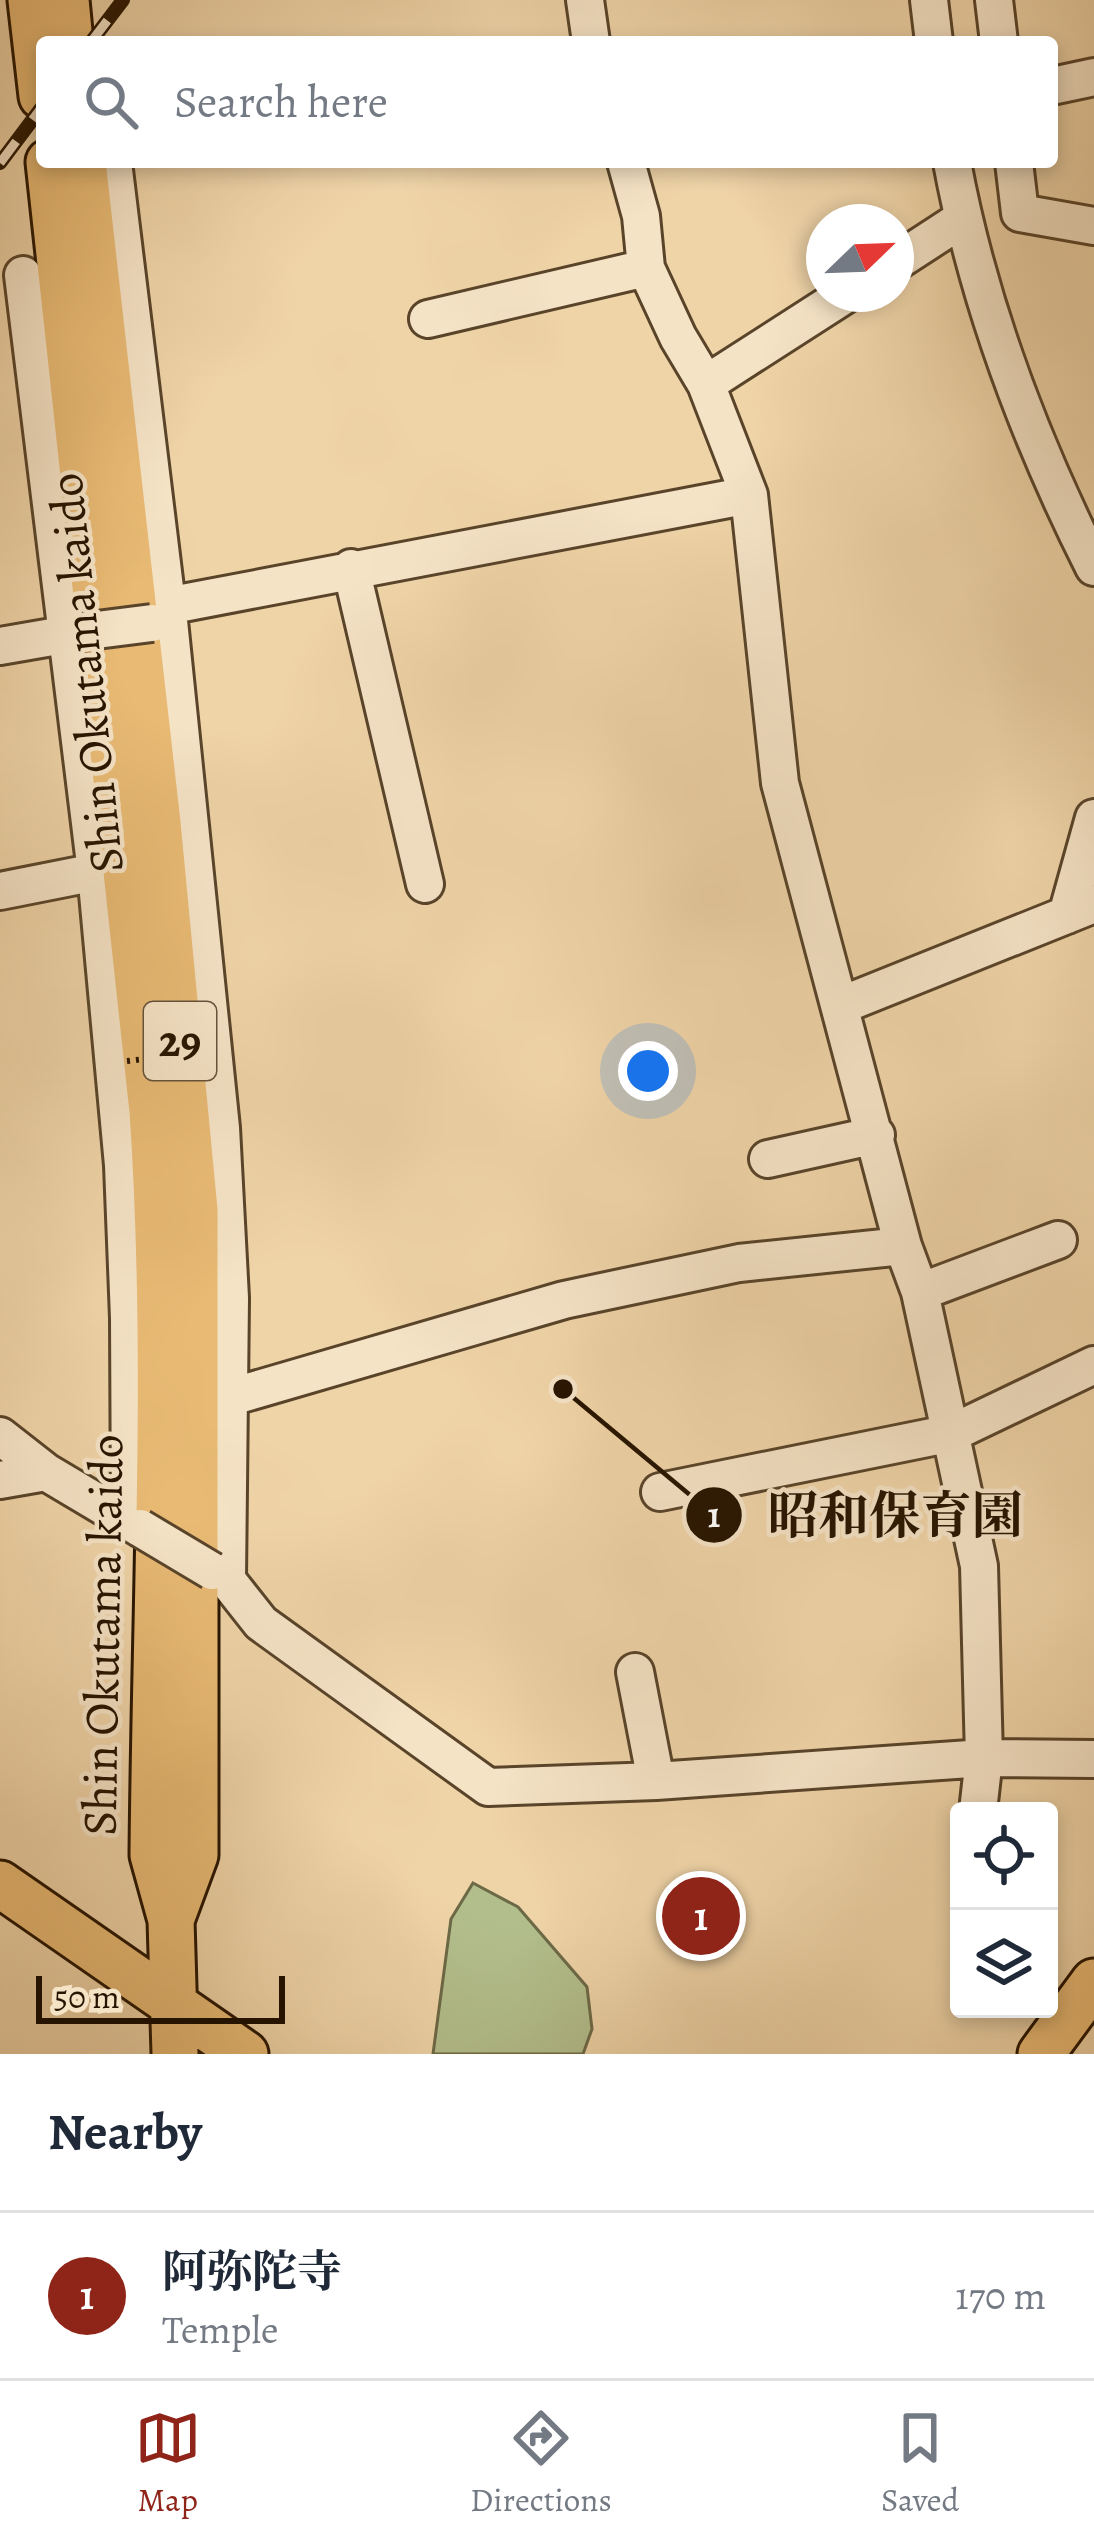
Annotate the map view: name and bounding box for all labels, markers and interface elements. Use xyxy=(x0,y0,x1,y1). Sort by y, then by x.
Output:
search box xyxy=(36,36,1058,168)
icon: search xyxy=(78,69,144,135)
text: Search here xyxy=(174,71,388,133)
north arrow xyxy=(806,204,914,312)
street label: Shin Okutama kaido xyxy=(32,470,140,876)
road number: 29 xyxy=(144,1002,216,1080)
your location xyxy=(618,1041,678,1101)
street label: Shin Okutama kaido xyxy=(67,1434,139,1836)
callout: 昭和保育園 xyxy=(684,1471,1047,1558)
text: 昭和保育園 xyxy=(767,1481,1023,1551)
text: 1 xyxy=(708,1490,721,1539)
map controls xyxy=(950,1802,1058,2018)
button: locate xyxy=(950,1802,1058,1910)
pin: 1 xyxy=(662,1871,740,1961)
button: layers xyxy=(950,1910,1058,2018)
scale bar xyxy=(36,1970,285,2023)
text: 50 m xyxy=(54,1974,120,2019)
text: Nearby xyxy=(48,2097,202,2167)
text: 阿弥陀寺 xyxy=(162,2241,342,2303)
text: 1 xyxy=(80,2269,94,2322)
text: 170 m xyxy=(955,2269,1046,2322)
text: Temple xyxy=(162,2303,278,2356)
tab: Map xyxy=(135,2405,201,2522)
tab: Directions xyxy=(470,2405,612,2522)
tab: Saved xyxy=(881,2405,959,2522)

